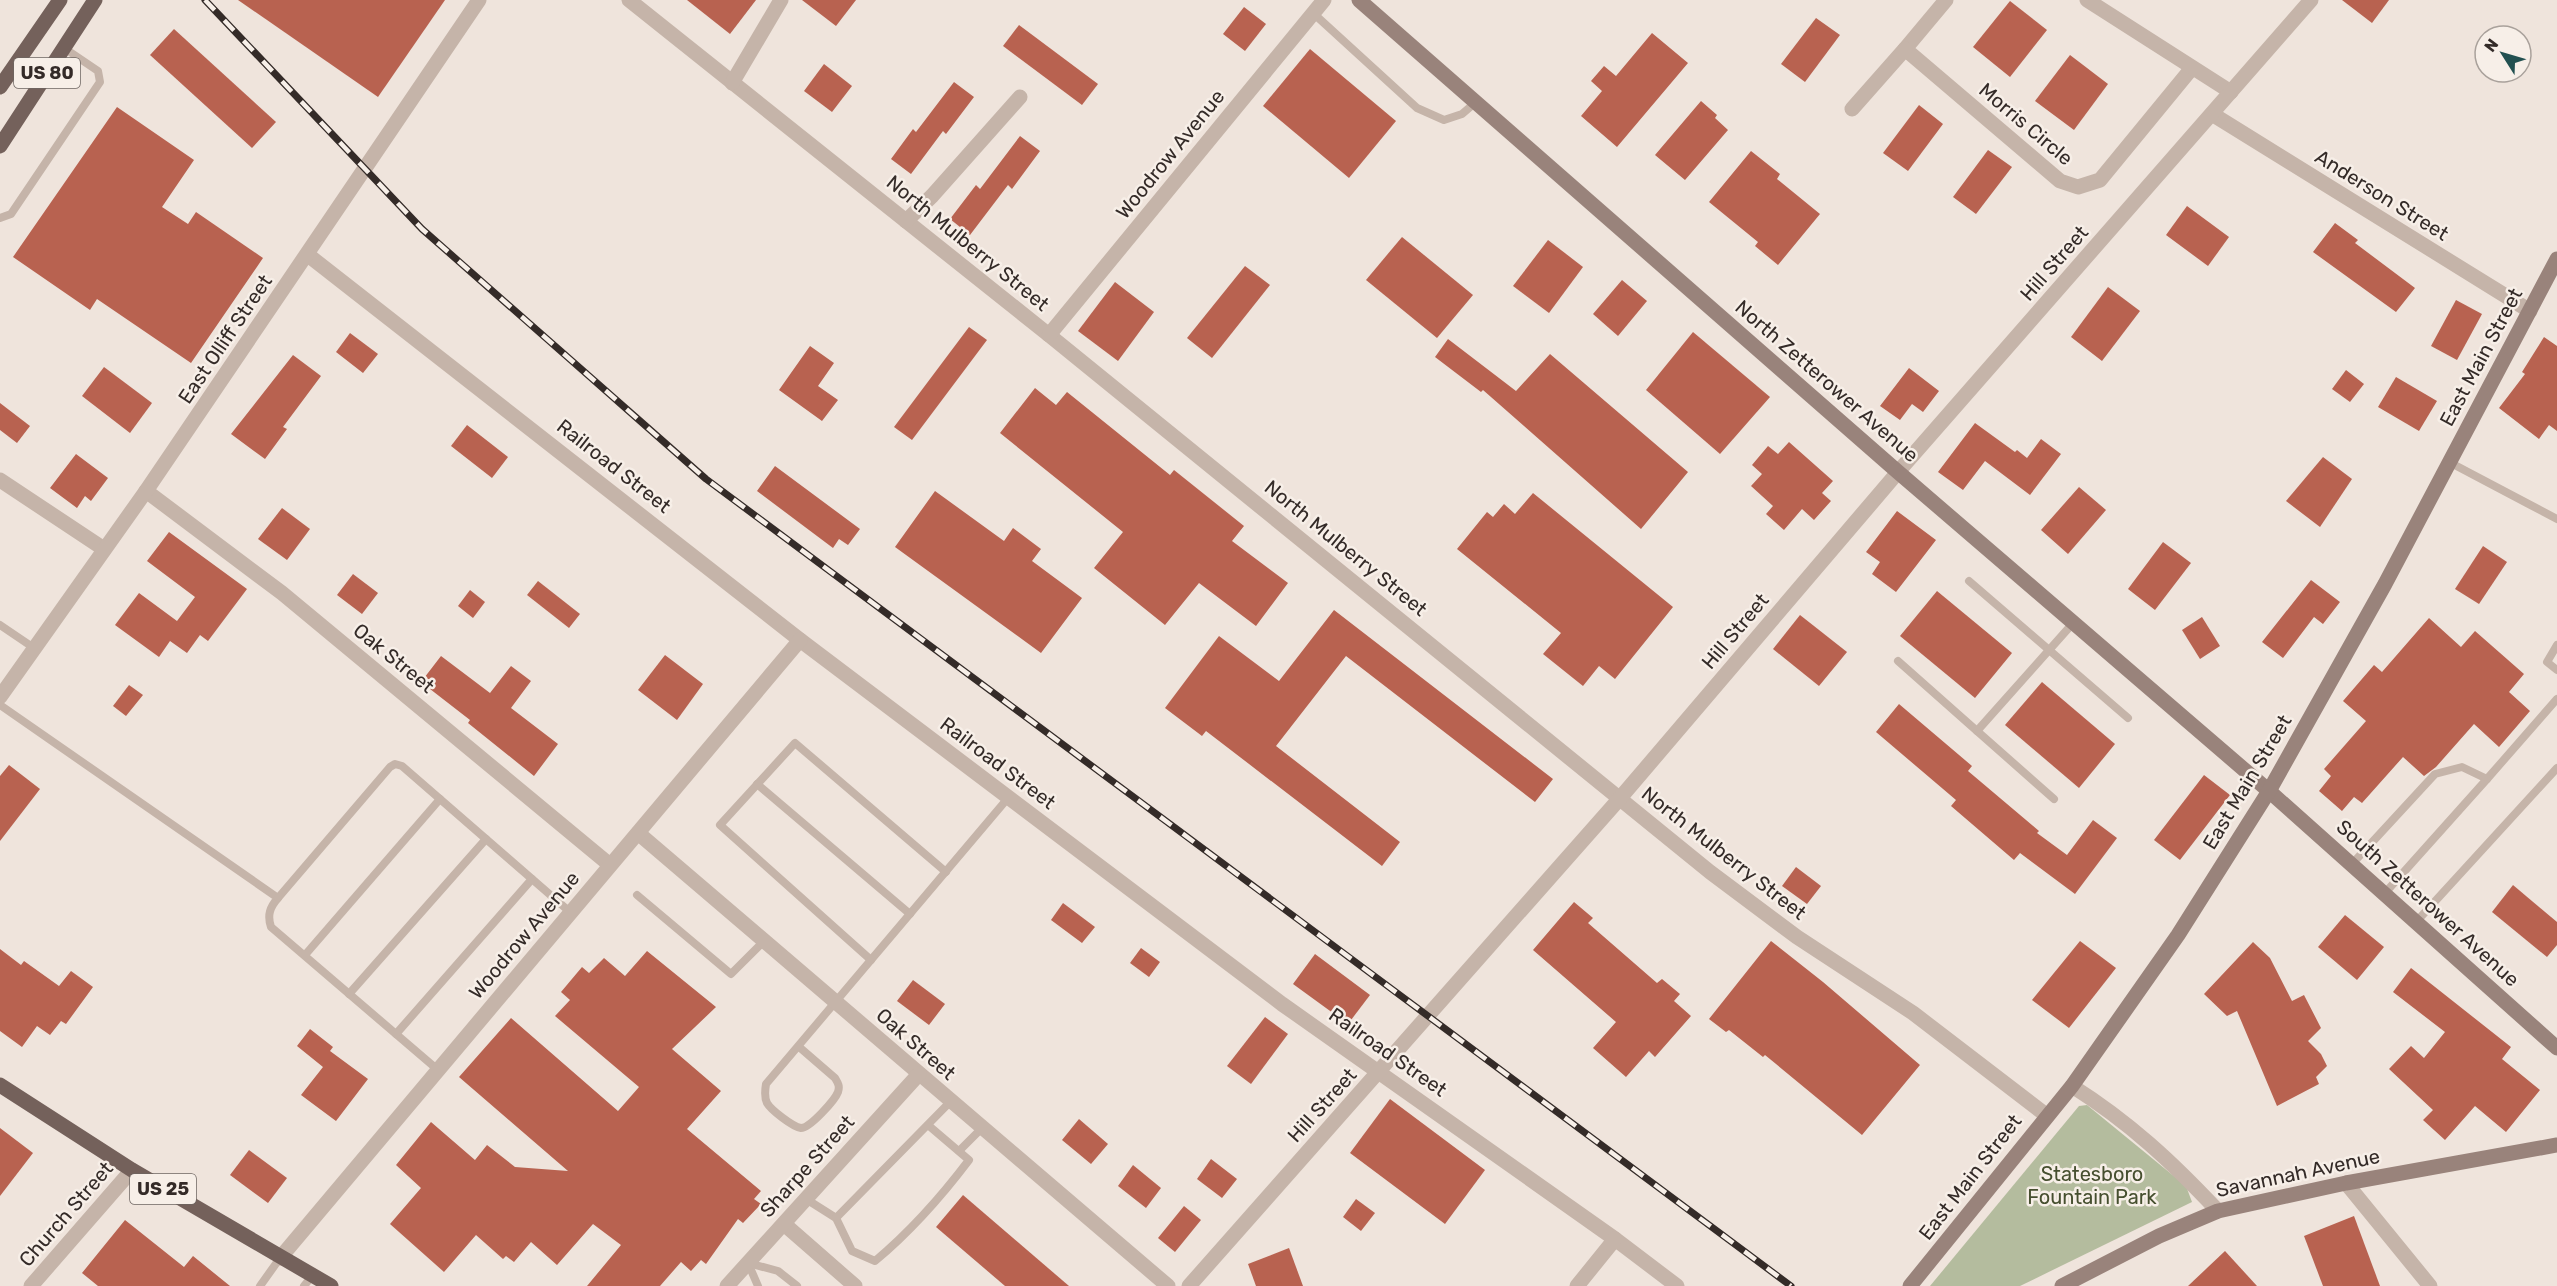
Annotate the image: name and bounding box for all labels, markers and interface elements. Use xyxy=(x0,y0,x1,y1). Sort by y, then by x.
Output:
north arrow xyxy=(2473,24,2533,84)
text: N xyxy=(2480,35,2502,56)
road number: US 80 xyxy=(14,58,80,88)
street label: Morris Circle xyxy=(1974,78,2078,170)
street label: Woodrow Avenue xyxy=(1111,85,1229,223)
street label: Anderson Street xyxy=(2311,144,2453,246)
street label: North Mulberry Street xyxy=(882,170,1054,316)
street label: Hill Street xyxy=(2015,220,2093,305)
street label: East Olliff Street xyxy=(173,270,277,408)
street label: East Main Street xyxy=(2435,284,2528,430)
street label: North Zetterower Avenue xyxy=(1731,295,1923,467)
street label: Railroad Street xyxy=(552,414,676,518)
street label: North Mulberry Street xyxy=(1260,475,1432,621)
street label: Hill Street xyxy=(1696,588,1774,674)
street label: Oak Street xyxy=(349,618,440,698)
street label: East Main Street xyxy=(2197,710,2297,854)
street label: Railroad Street xyxy=(936,712,1061,814)
street label: North Mulberry Street xyxy=(1637,781,1811,925)
street label: South Zetterower Avenue xyxy=(2332,815,2524,991)
street label: Woodrow Avenue xyxy=(464,866,584,1004)
street label: Railroad Street xyxy=(1324,1002,1452,1102)
street label: Oak Street xyxy=(871,1003,961,1085)
street label: Hill Street xyxy=(1282,1063,1362,1147)
street label: East Main Street xyxy=(1914,1109,2027,1245)
street label: Sharpe Street xyxy=(755,1110,859,1222)
street label: Savannah Avenue xyxy=(2214,1144,2382,1202)
street label: Church Street xyxy=(14,1157,118,1271)
park label: Statesboro Fountain Park xyxy=(2027,1162,2157,1209)
road number: US 25 xyxy=(130,1174,196,1204)

